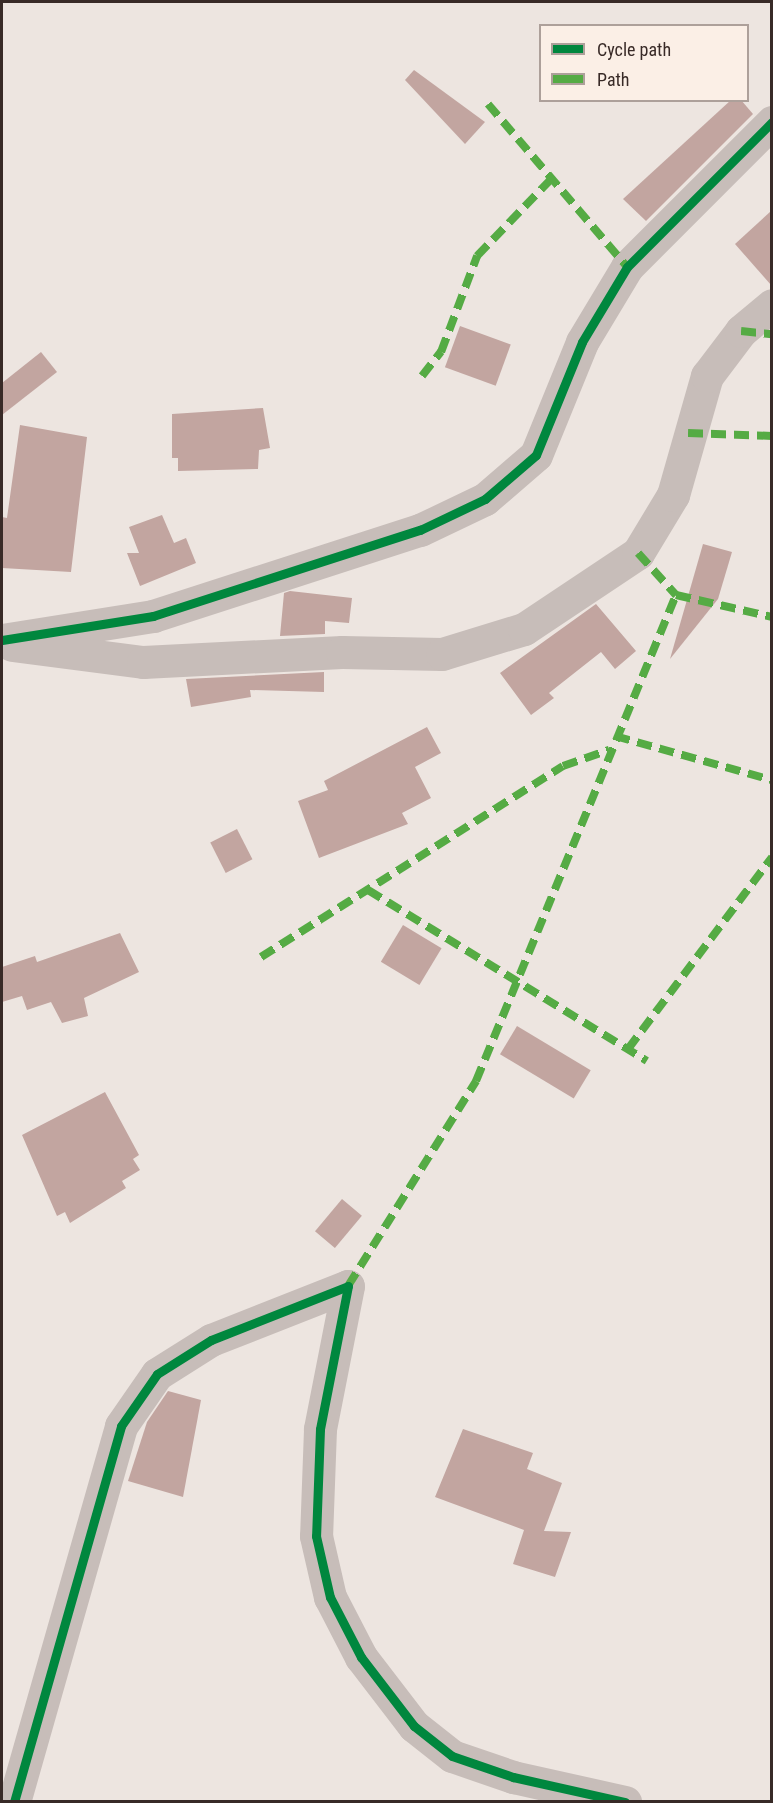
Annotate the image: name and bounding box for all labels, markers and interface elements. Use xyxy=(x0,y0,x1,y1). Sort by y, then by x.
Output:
legend xyxy=(539,24,749,102)
text: Cycle path xyxy=(597,39,671,60)
text: Path xyxy=(597,69,630,90)

